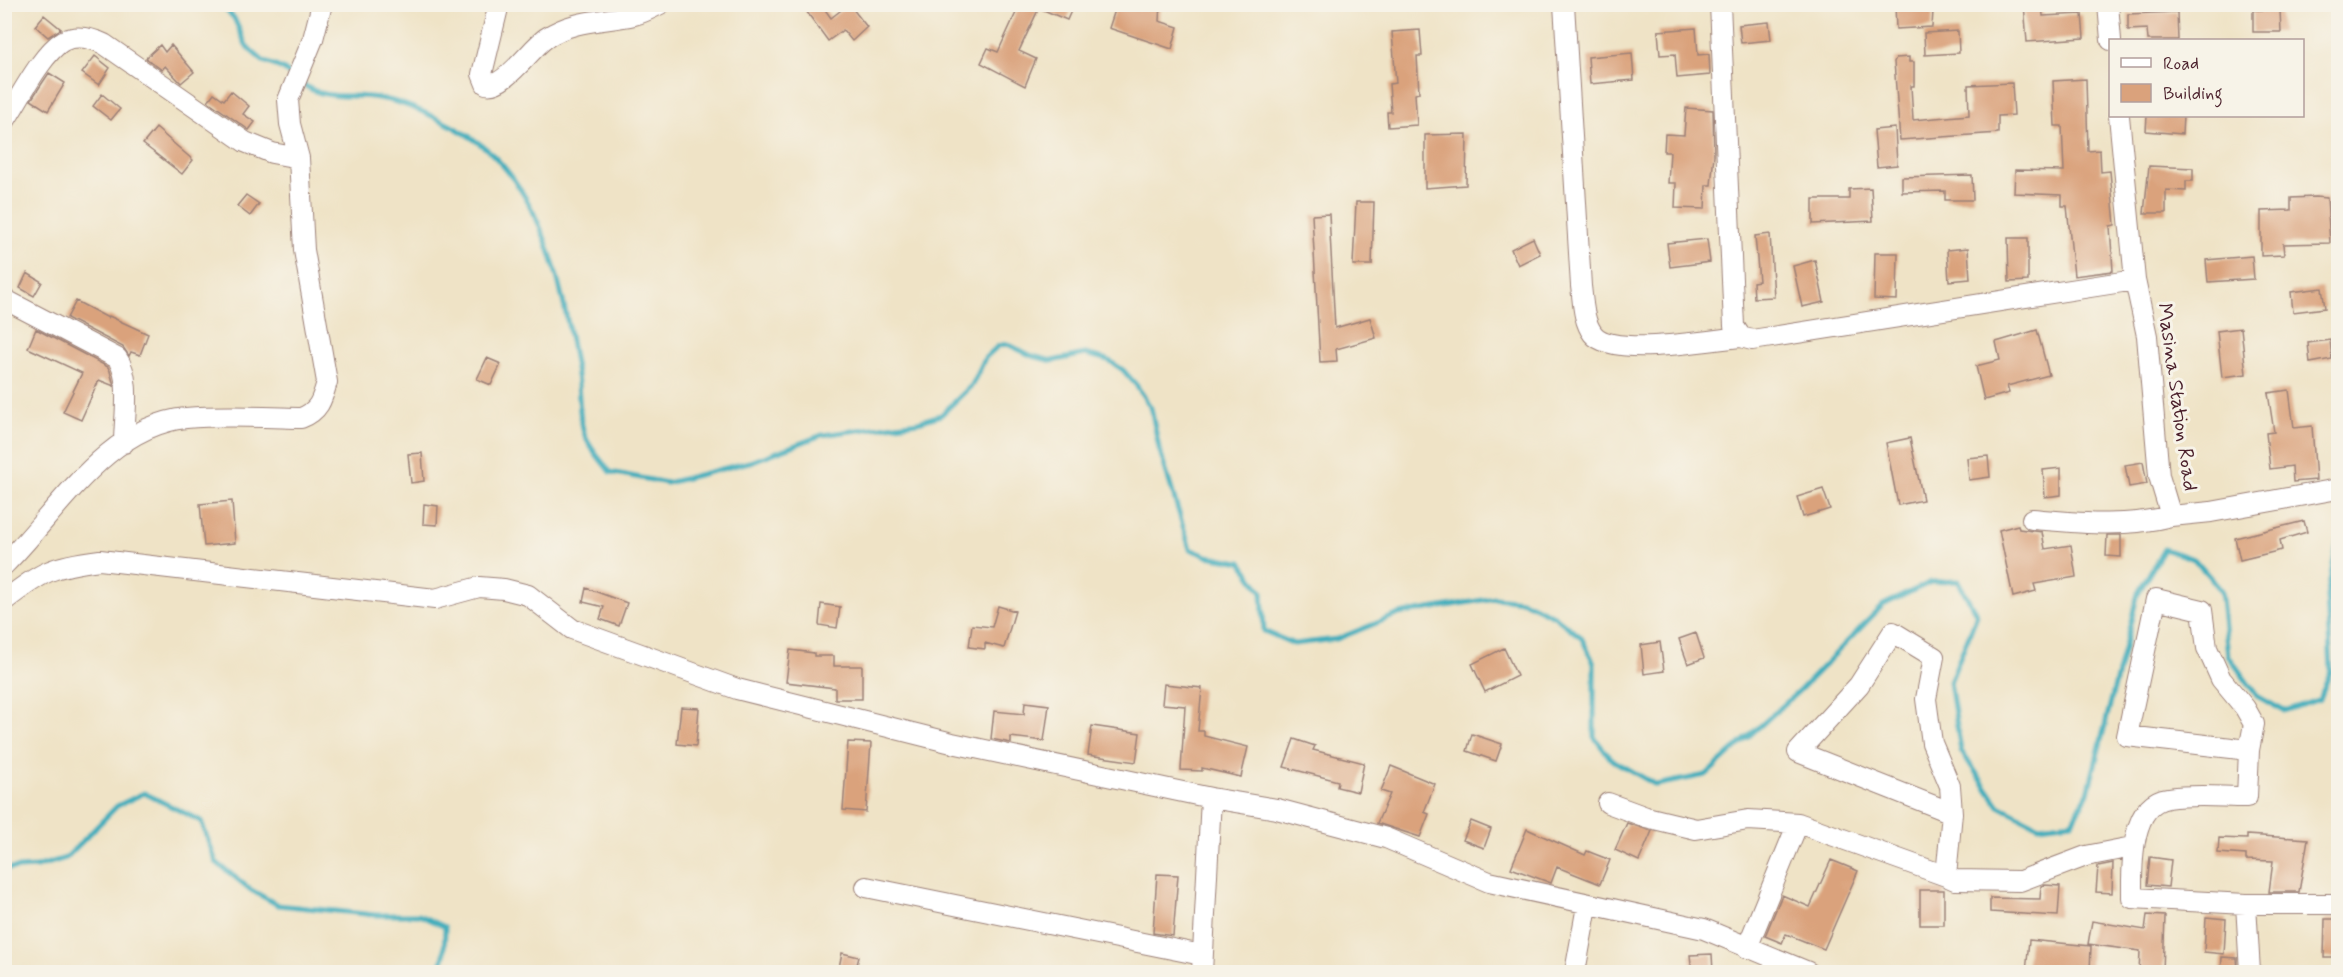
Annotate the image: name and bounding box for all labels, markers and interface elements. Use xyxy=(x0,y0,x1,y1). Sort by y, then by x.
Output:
legend xyxy=(2109,39,2304,117)
text: Road xyxy=(2163,52,2199,76)
text: Building xyxy=(2163,82,2223,108)
street label: Masina Station Road xyxy=(2150,301,2204,493)

